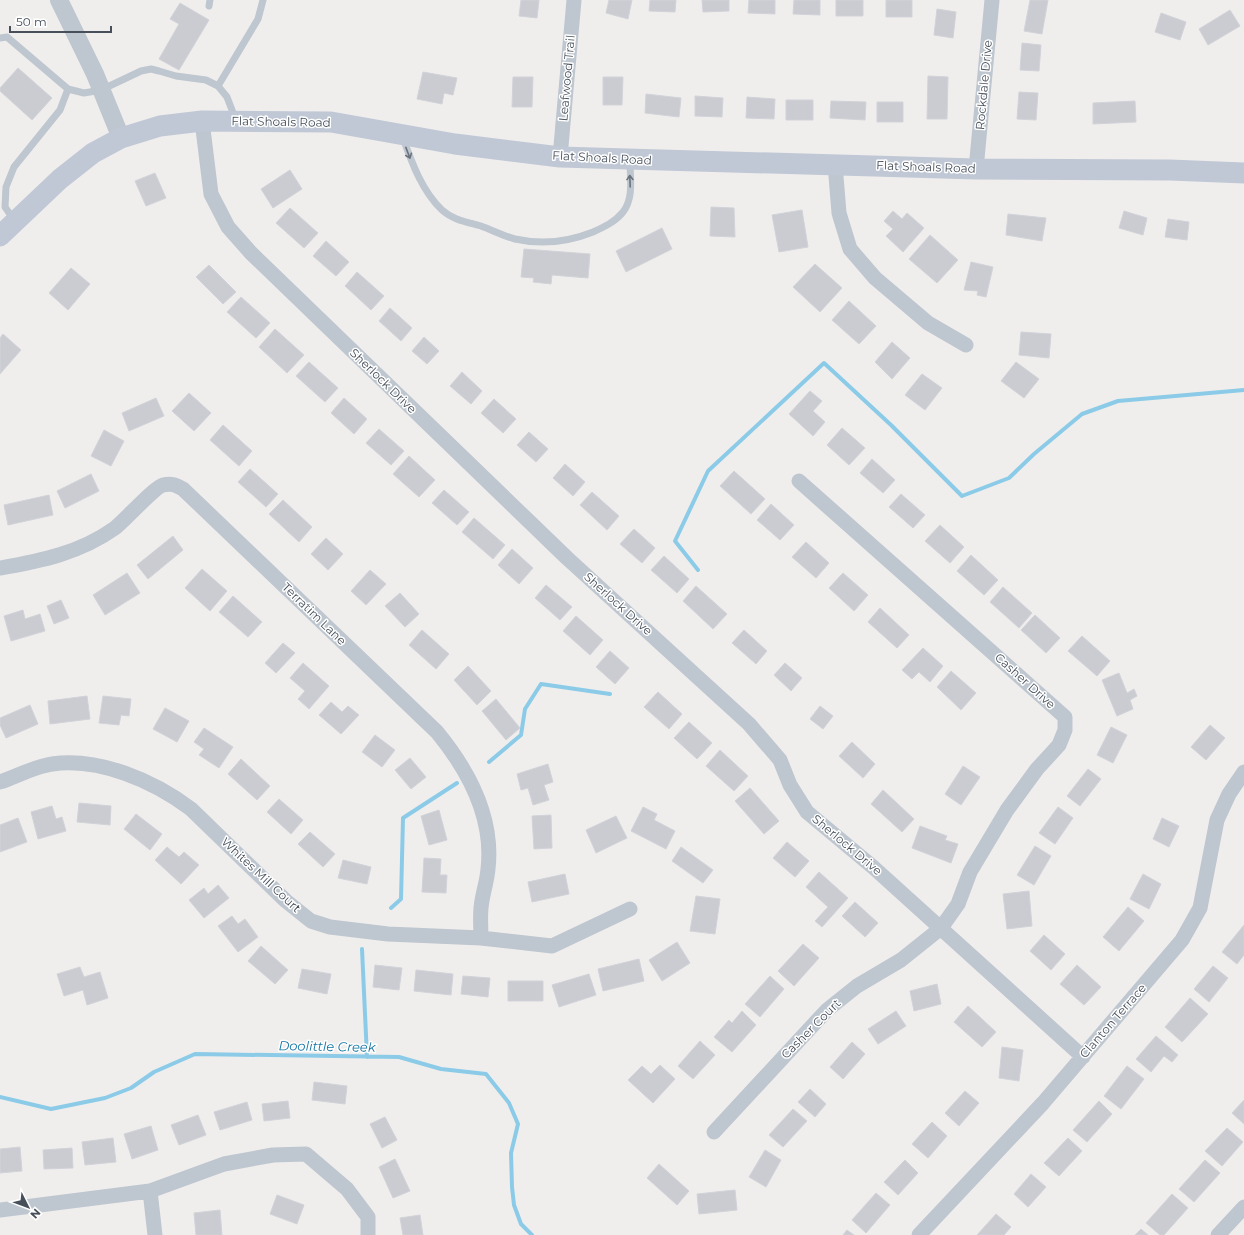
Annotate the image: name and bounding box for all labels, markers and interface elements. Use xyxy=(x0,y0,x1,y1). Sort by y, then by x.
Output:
scale bar xyxy=(10,8,111,34)
text: 50 m xyxy=(16,14,47,29)
street label: Leafwood Trail xyxy=(555,34,578,122)
street label: Rockdale Drive xyxy=(972,39,995,130)
street label: Flat Shoals Road xyxy=(231,113,331,130)
one-way arrow xyxy=(405,147,413,159)
street label: Flat Shoals Road xyxy=(552,147,652,168)
street label: Flat Shoals Road xyxy=(876,157,976,176)
one-way arrow xyxy=(626,175,634,188)
street label: Sherlock Drive xyxy=(347,345,420,416)
street label: Sherlock Drive xyxy=(581,569,656,638)
street label: Terratim Lane xyxy=(279,579,349,648)
street label: Casher Drive xyxy=(992,650,1059,712)
street label: Sherlock Drive xyxy=(809,811,885,878)
street label: Whites Mill Court xyxy=(218,834,304,915)
street label: Clanton Terrace xyxy=(1076,980,1149,1061)
street label: Casher Court xyxy=(778,996,844,1062)
water label: Doolittle Creek xyxy=(278,1037,377,1055)
north arrow xyxy=(8,1187,48,1227)
text: N xyxy=(27,1206,44,1222)

